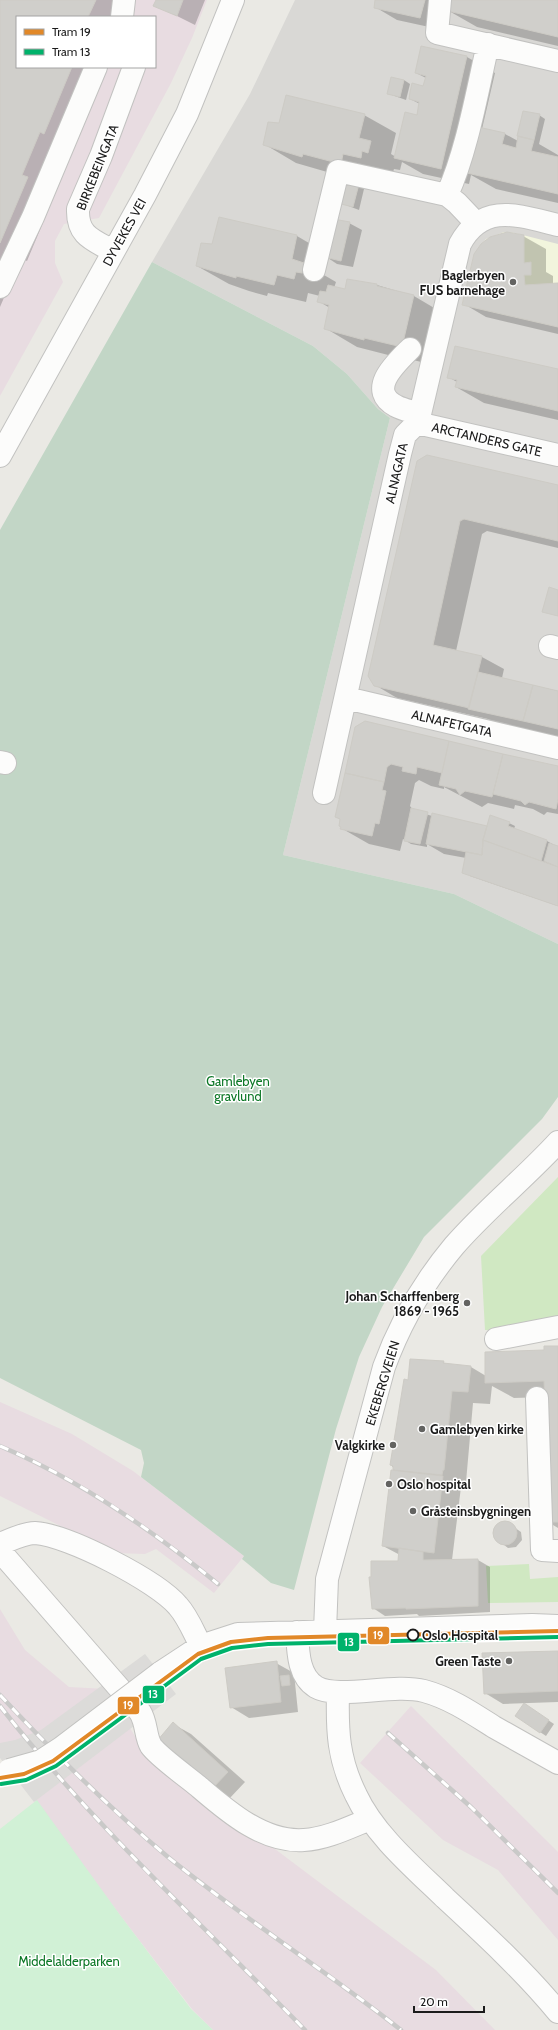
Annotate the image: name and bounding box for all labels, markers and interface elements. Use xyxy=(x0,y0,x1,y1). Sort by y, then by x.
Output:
legend xyxy=(16,16,156,68)
text: Tram 19 xyxy=(52,24,91,39)
text: Tram 13 xyxy=(52,44,90,59)
street label: BIRKEBEINGATA xyxy=(73,122,121,212)
street label: DYVEKES VEI xyxy=(99,195,149,269)
place label: Baglerbyen FUS barnehage xyxy=(420,267,505,298)
marker: Baglerbyen FUS barnehage xyxy=(508,277,518,287)
street label: ARCTANDERS GATE xyxy=(430,419,544,459)
street label: ALNAGATA xyxy=(381,441,411,505)
street label: ALNAFETGATA xyxy=(410,706,494,740)
park label: Gamlebyen gravlund xyxy=(206,1073,270,1104)
place label: Johan Scharffenberg 1869 - 1965 xyxy=(344,1288,459,1319)
marker: Johan Scharffenberg 1869 - 1965 xyxy=(462,1298,472,1308)
street label: EKEBERGVEIEN xyxy=(361,1339,403,1427)
place label: Gamlebyen kirke xyxy=(430,1421,524,1437)
marker: Gamlebyen kirke xyxy=(417,1424,427,1434)
place label: Valgkirke xyxy=(335,1437,385,1453)
marker: Valgkirke xyxy=(388,1440,398,1450)
place label: Oslo hospital xyxy=(397,1476,472,1492)
marker: Oslo hospital xyxy=(384,1479,394,1489)
place label: Gråsteinsbygningen xyxy=(421,1503,531,1519)
marker: Gråsteinsbygningen xyxy=(408,1506,418,1516)
line badge: 19 xyxy=(367,1626,390,1645)
place label: Oslo Hospital xyxy=(422,1627,499,1643)
text: 19 xyxy=(373,1628,383,1642)
marker: Oslo Hospital xyxy=(406,1628,420,1642)
line badge: 13 xyxy=(337,1632,360,1652)
text: 13 xyxy=(344,1635,354,1649)
place label: Green Taste xyxy=(435,1653,501,1669)
marker: Green Taste xyxy=(504,1656,514,1666)
line badge: 13 xyxy=(142,1685,165,1704)
text: 13 xyxy=(148,1687,158,1701)
line badge: 19 xyxy=(117,1696,140,1715)
text: 19 xyxy=(123,1698,133,1712)
park label: Middelalderparken xyxy=(18,1953,120,1969)
scale bar xyxy=(414,1988,484,2014)
text: 20 m xyxy=(420,1994,448,2009)

